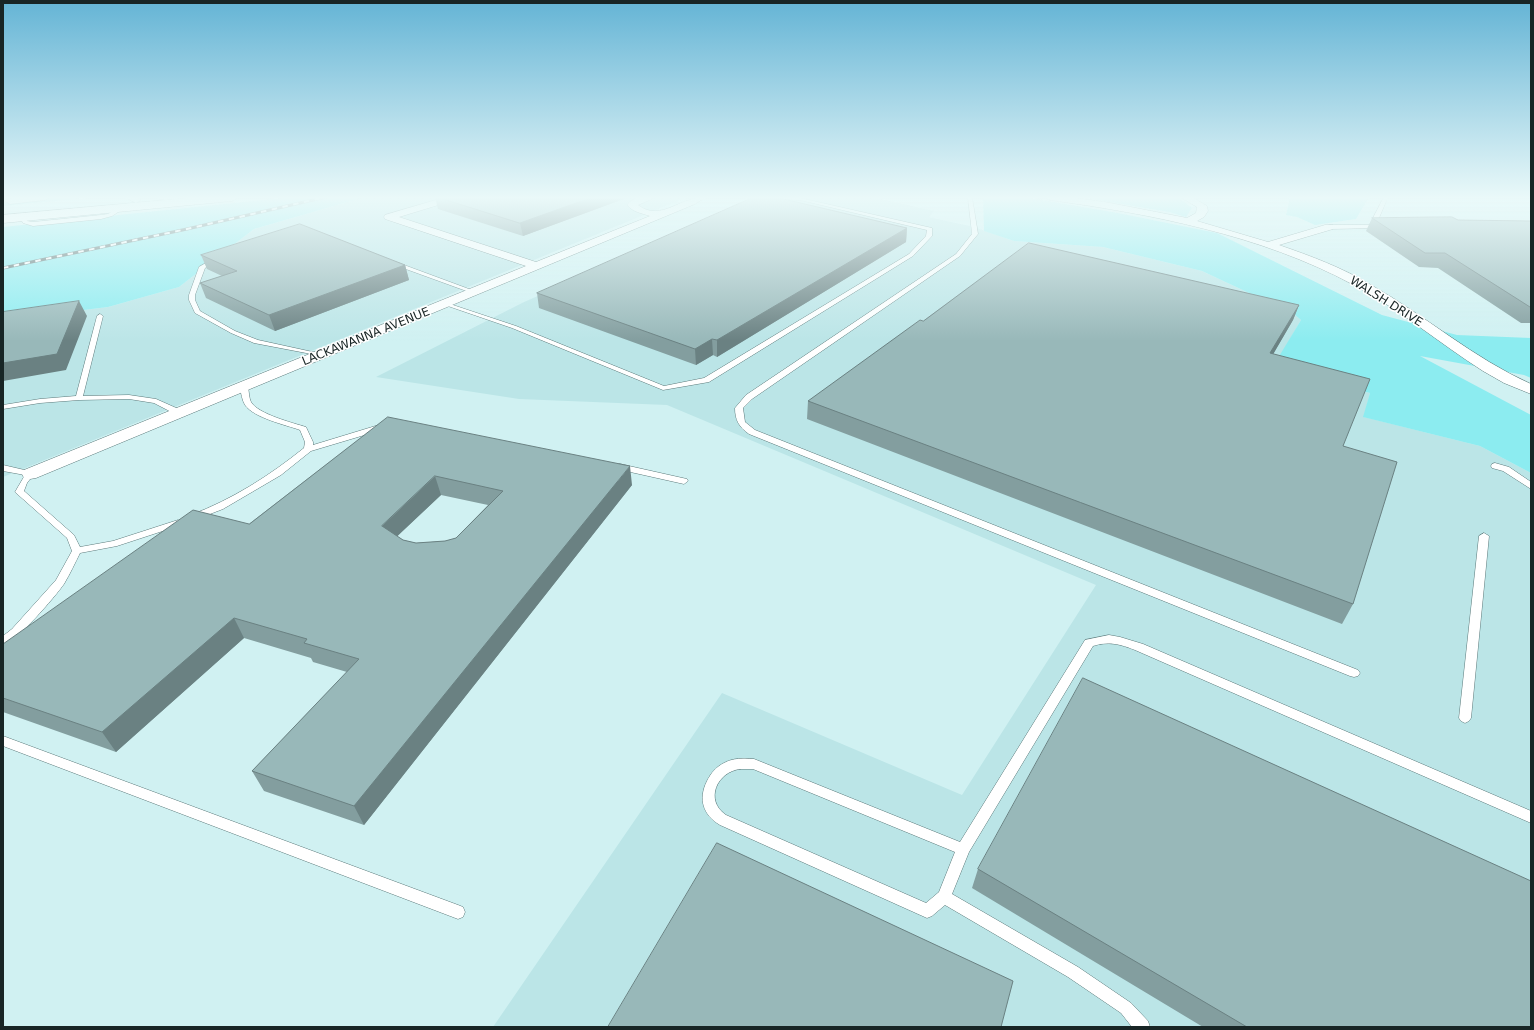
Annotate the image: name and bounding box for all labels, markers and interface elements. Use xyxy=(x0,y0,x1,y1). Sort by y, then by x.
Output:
street label: WALSH DRIVE xyxy=(1347,274,1425,330)
street label: LACKAWANNA AVENUE xyxy=(300,305,432,369)

